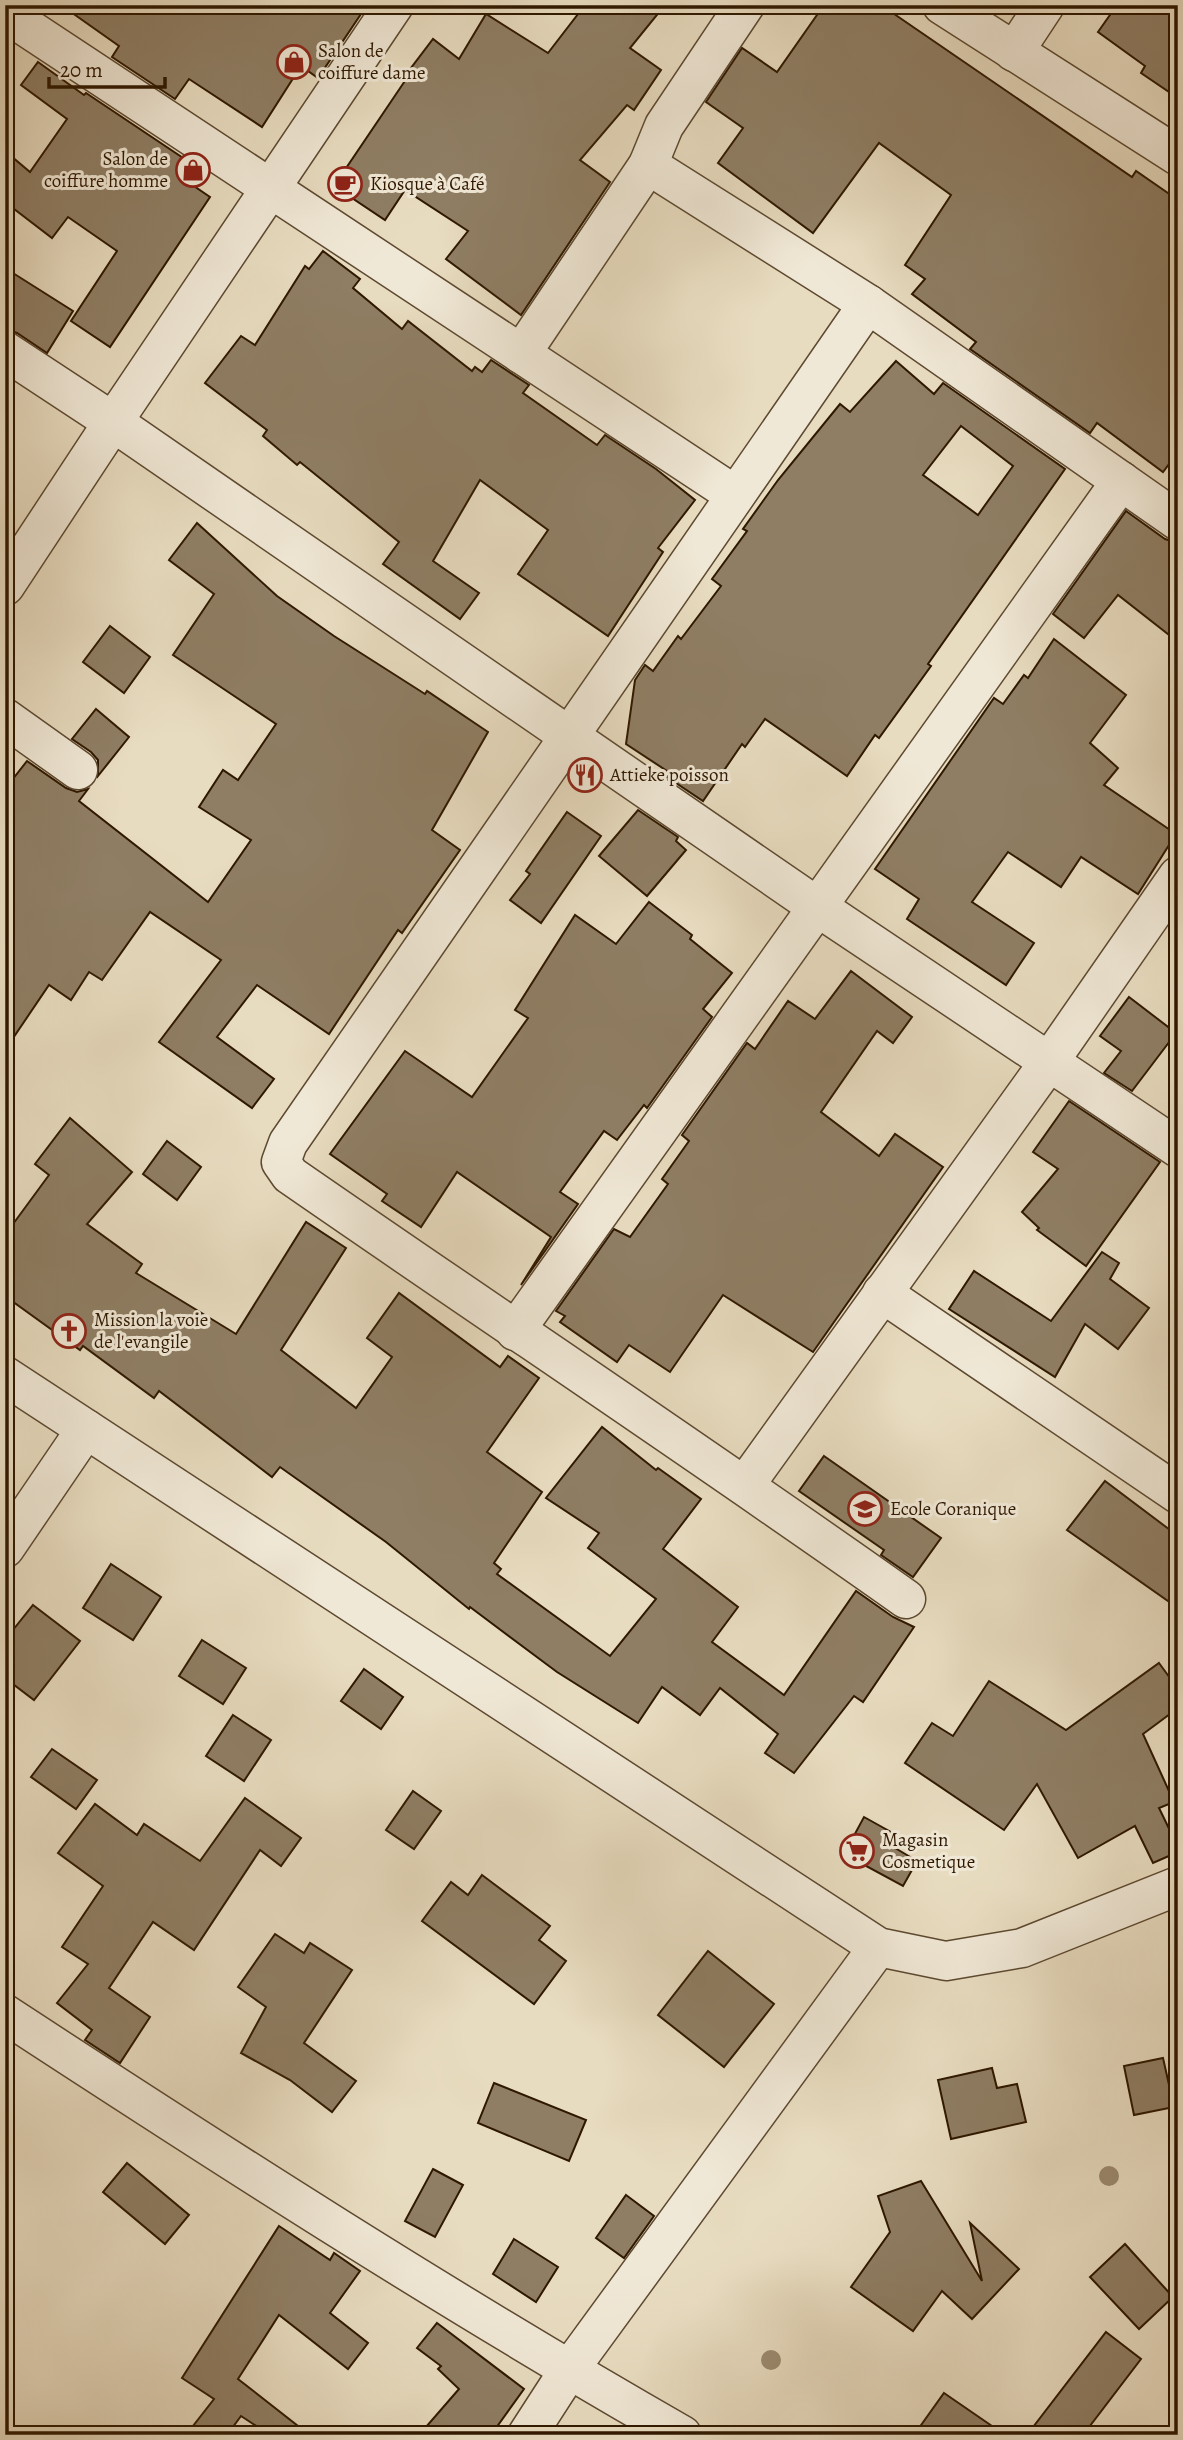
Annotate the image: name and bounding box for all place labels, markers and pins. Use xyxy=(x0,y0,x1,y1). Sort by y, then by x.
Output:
place label: Salon de coiffure dame xyxy=(318,38,426,86)
shop icon: Salon de coiffure dame xyxy=(275,43,313,81)
place label: Salon de coiffure homme xyxy=(44,146,168,194)
shop icon: Salon de coiffure homme xyxy=(174,151,212,189)
cafe icon: Kiosque à Café xyxy=(326,165,364,203)
place label: Kiosque à Café xyxy=(370,171,485,197)
restaurant icon: Attieke poisson xyxy=(566,756,604,794)
place label: Attieke poisson xyxy=(609,762,729,788)
place label: Mission la voie de l'evangile xyxy=(94,1307,208,1355)
church icon: Mission la voie de l'evangile xyxy=(50,1312,88,1350)
school or university icon: Ecole Coranique xyxy=(846,1490,884,1528)
place label: Ecole Coranique xyxy=(890,1496,1016,1522)
place label: Magasin Cosmetique xyxy=(882,1827,975,1875)
supermarket icon: Magasin Cosmetique xyxy=(838,1832,876,1870)

